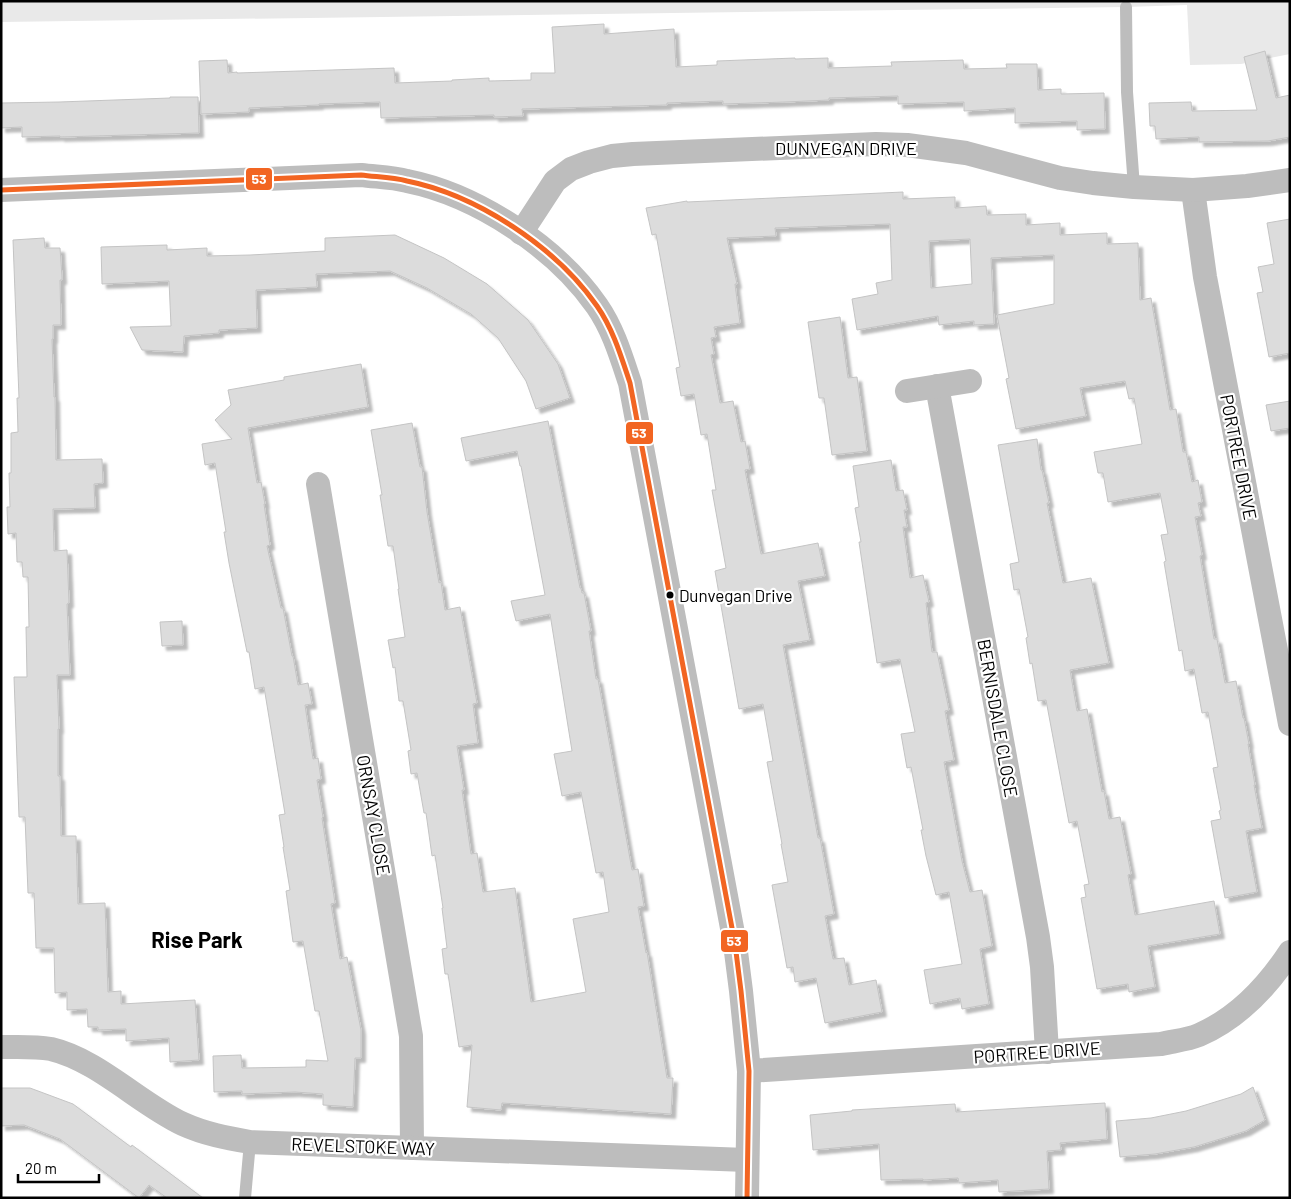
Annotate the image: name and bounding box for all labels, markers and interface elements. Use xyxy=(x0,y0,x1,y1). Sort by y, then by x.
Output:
street label: DUNVEGAN DRIVE xyxy=(775,137,917,159)
line badge: 53 xyxy=(245,167,273,191)
text: 53 xyxy=(251,170,267,187)
street label: PORTREE DRIVE xyxy=(1216,392,1262,522)
line badge: 53 xyxy=(625,421,654,445)
text: 53 xyxy=(631,424,647,441)
place label: Dunvegan Drive xyxy=(679,585,792,605)
marker: Dunvegan Drive xyxy=(665,590,675,600)
street label: BERNISDALE CLOSE xyxy=(973,637,1023,799)
street label: ORNSAY CLOSE xyxy=(353,753,395,877)
district label: Rise Park xyxy=(151,926,243,952)
line badge: 53 xyxy=(720,929,749,953)
text: 53 xyxy=(726,932,742,949)
street label: PORTREE DRIVE xyxy=(973,1037,1101,1067)
street label: REVELSTOKE WAY xyxy=(291,1132,435,1160)
scale bar xyxy=(18,1152,99,1184)
text: 20 m xyxy=(25,1159,57,1177)

